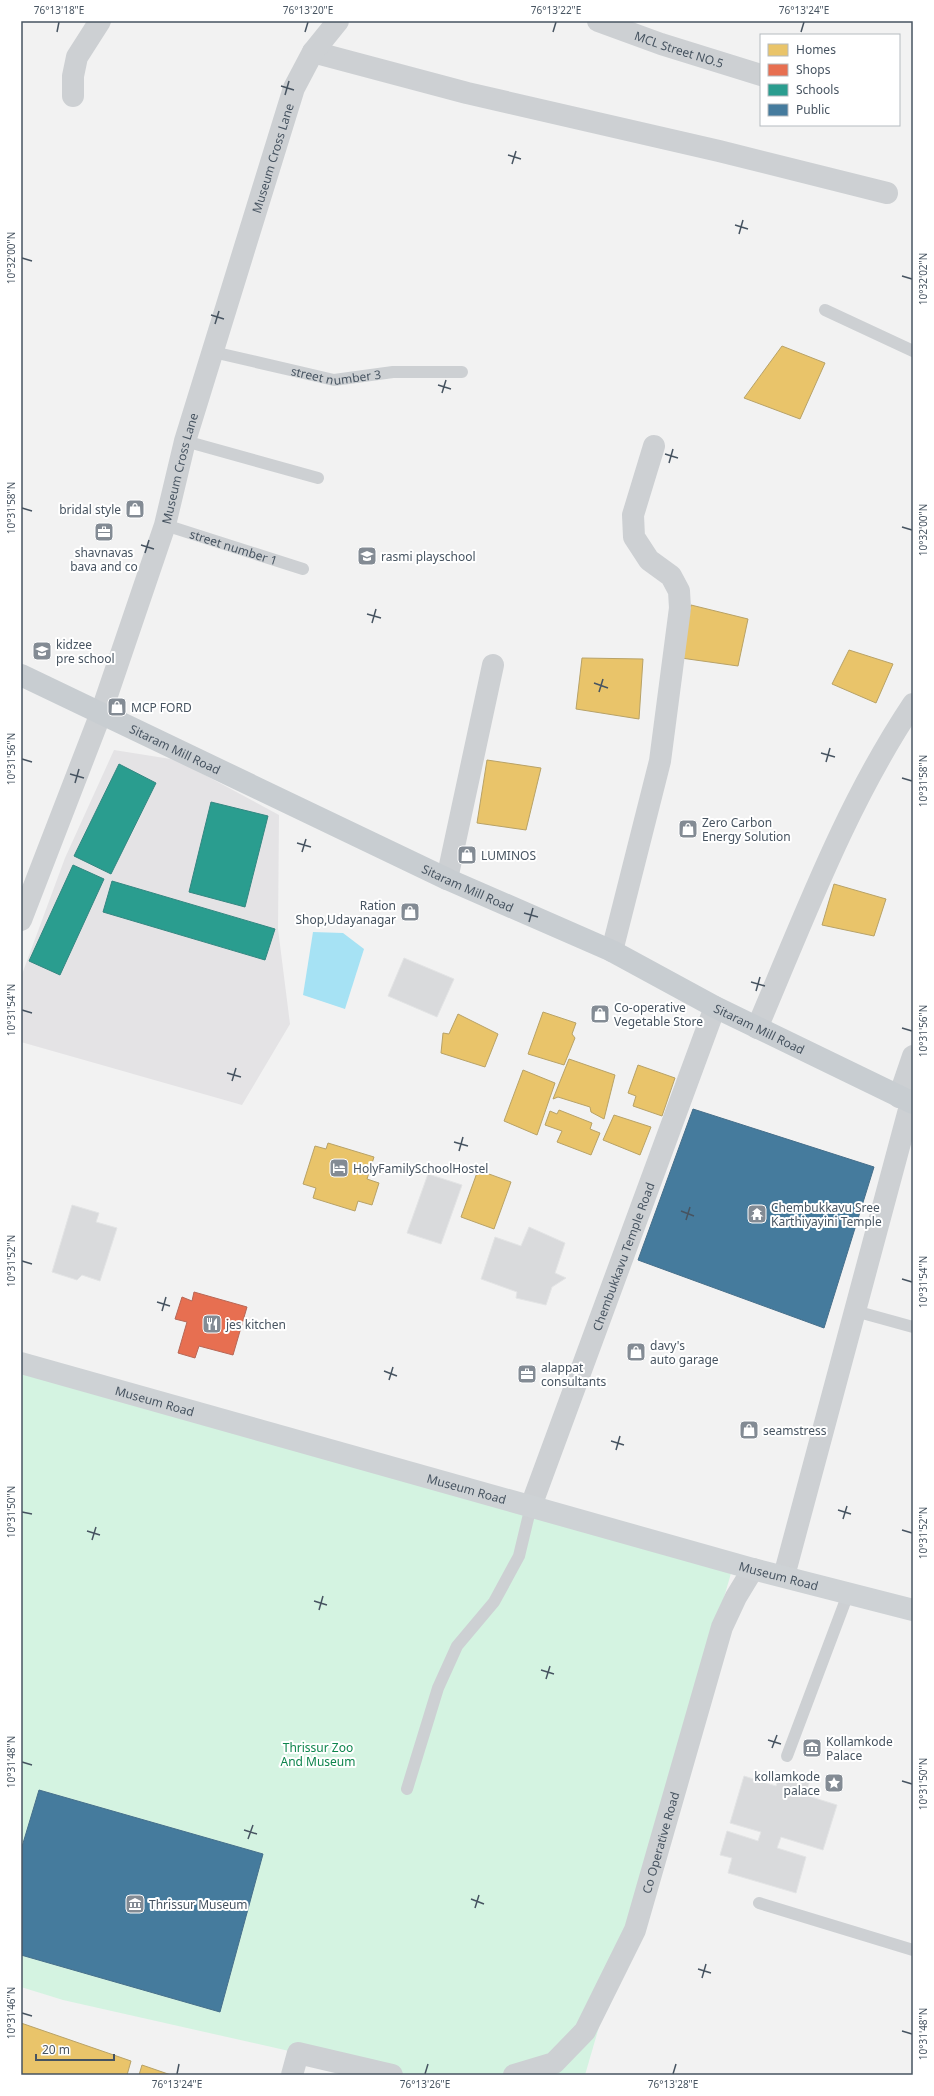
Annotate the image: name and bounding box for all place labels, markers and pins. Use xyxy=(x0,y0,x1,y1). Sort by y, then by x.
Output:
shop icon: bridal style xyxy=(124,498,146,520)
place label: bridal style xyxy=(59,501,121,518)
office icon: shavnavas bava and co xyxy=(93,521,115,543)
place label: shavnavas bava and co xyxy=(70,544,138,575)
school or university icon: rasmi playschool xyxy=(356,545,378,567)
place label: rasmi playschool xyxy=(381,548,476,565)
place label: kidzee pre school xyxy=(56,636,115,667)
school or university icon: kidzee pre school xyxy=(31,640,53,662)
shop icon: MCP FORD xyxy=(106,696,128,718)
place label: MCP FORD xyxy=(131,699,192,716)
place label: Zero Carbon Energy Solution xyxy=(702,814,791,845)
shop icon: Zero Carbon Energy Solution xyxy=(677,818,699,840)
shop icon: LUMINOS xyxy=(456,844,478,866)
place label: LUMINOS xyxy=(481,847,536,864)
place label: Ration Shop,Udayanagar xyxy=(295,897,396,928)
shop icon: Ration Shop,Udayanagar xyxy=(399,901,421,923)
place label: Co-operative Vegetable Store xyxy=(614,999,703,1030)
shop icon: Co-operative Vegetable Store xyxy=(589,1003,611,1025)
hotel icon: HolyFamilySchoolHostel xyxy=(328,1157,350,1179)
place label: HolyFamilySchoolHostel xyxy=(353,1160,488,1177)
place label: Chembukkavu Sree Karthiyayini Temple xyxy=(771,1199,882,1230)
temple icon: Chembukkavu Sree Karthiyayini Temple xyxy=(746,1203,768,1225)
restaurant icon: jes kitchen xyxy=(201,1313,223,1335)
place label: jes kitchen xyxy=(225,1316,286,1333)
place label: davy's auto garage xyxy=(650,1337,719,1368)
shop icon: davy's auto garage xyxy=(625,1341,647,1363)
place label: alappat consultants xyxy=(541,1359,607,1390)
office icon: alappat consultants xyxy=(516,1363,538,1385)
shop icon: seamstress xyxy=(738,1419,760,1441)
place label: seamstress xyxy=(763,1422,827,1439)
place label: Kollamkode Palace xyxy=(826,1733,893,1764)
museum icon: Kollamkode Palace xyxy=(801,1737,823,1759)
place label: kollamkode palace xyxy=(754,1768,820,1799)
place icon: kollamkode palace xyxy=(823,1772,845,1794)
museum icon: Thrissur Museum xyxy=(124,1893,146,1915)
place label: Thrissur Museum xyxy=(149,1896,248,1913)

